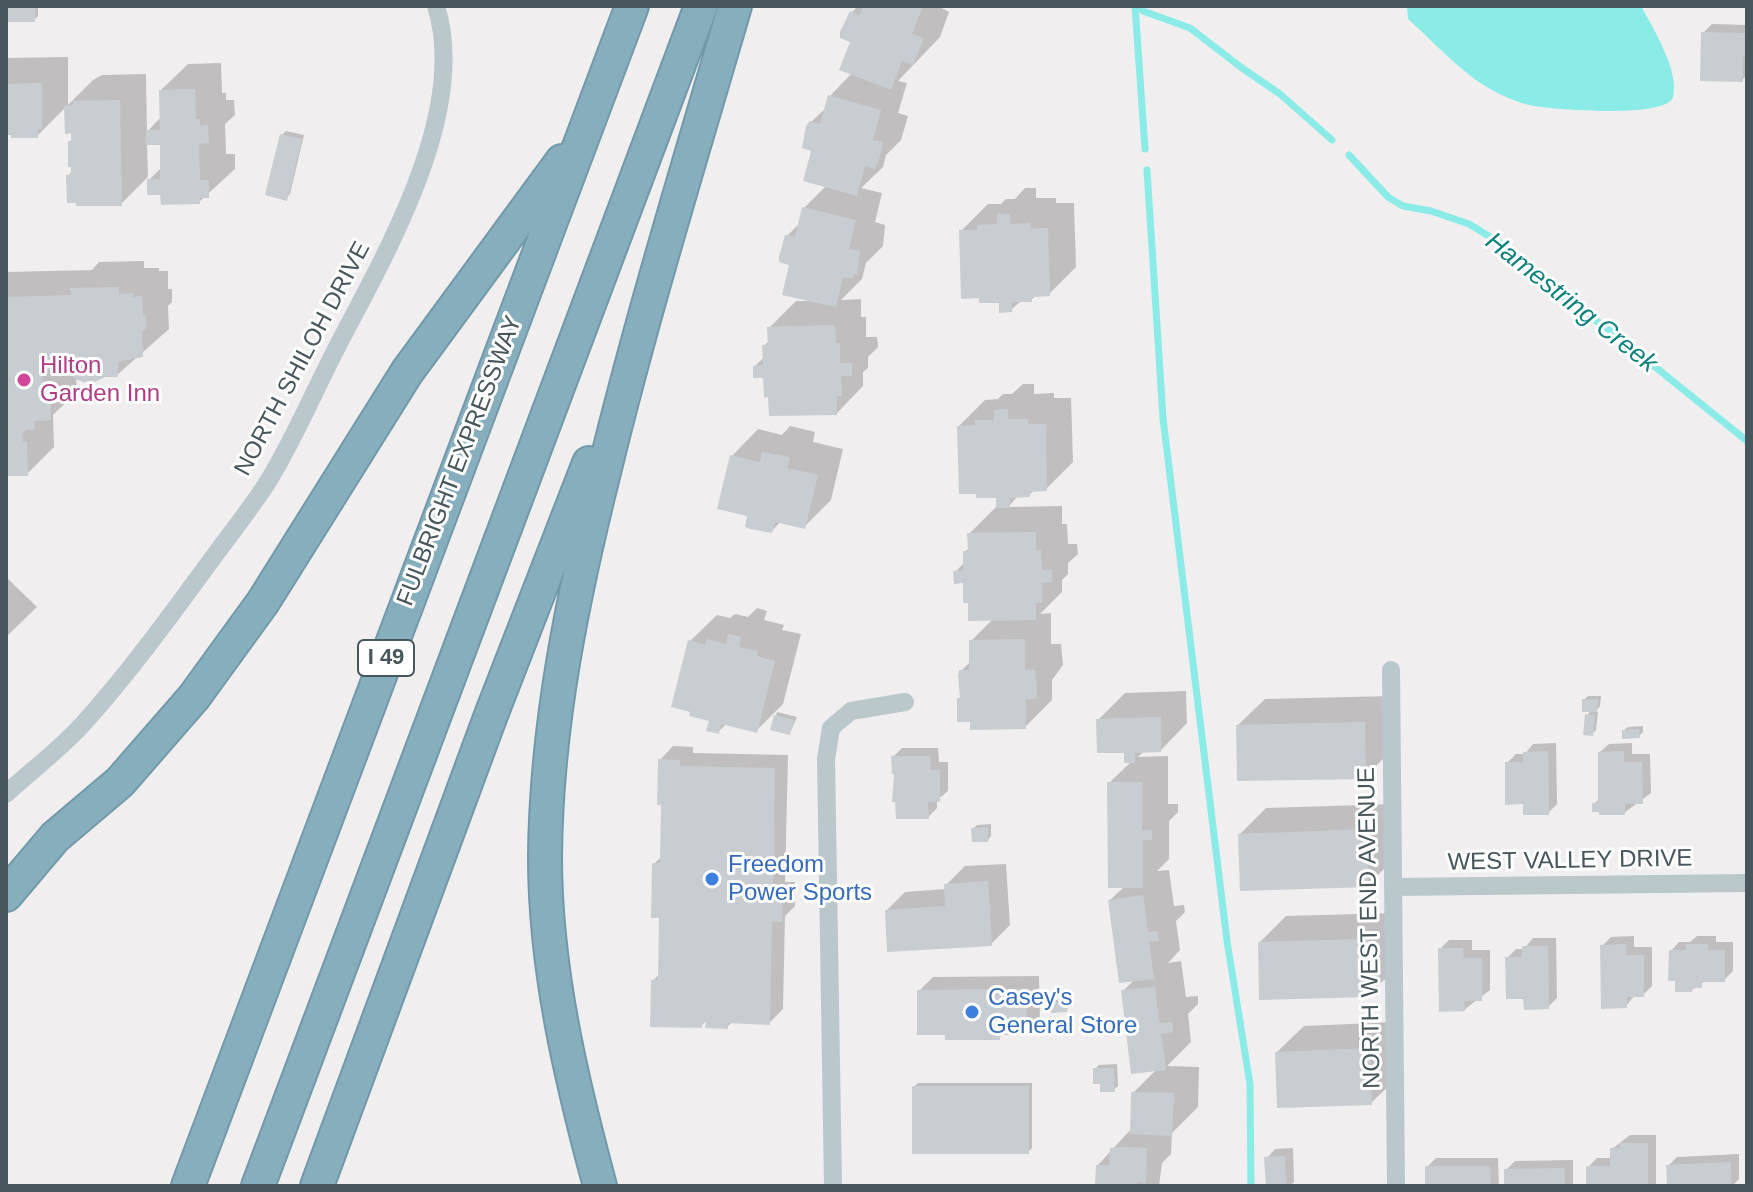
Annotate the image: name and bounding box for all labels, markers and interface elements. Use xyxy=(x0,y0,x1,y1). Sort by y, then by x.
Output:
water label: Hamestring Creek xyxy=(1479,226,1663,380)
street label: NORTH SHILOH DRIVE xyxy=(229,237,377,481)
street label: FULBRIGHT EXPRESSWAY xyxy=(391,312,529,610)
place label: Hilton Garden Inn xyxy=(40,352,160,408)
marker: Hilton Garden Inn xyxy=(15,371,33,389)
road number: I 49 xyxy=(358,640,414,676)
street label: NORTH WEST END AVENUE xyxy=(1353,767,1387,1089)
street label: WEST VALLEY DRIVE xyxy=(1447,844,1693,878)
place label: Freedom Power Sports xyxy=(728,851,872,907)
marker: Freedom Power Sports xyxy=(703,870,721,888)
place label: Casey's General Store xyxy=(988,984,1137,1040)
marker: Casey's General Store xyxy=(963,1003,981,1021)

